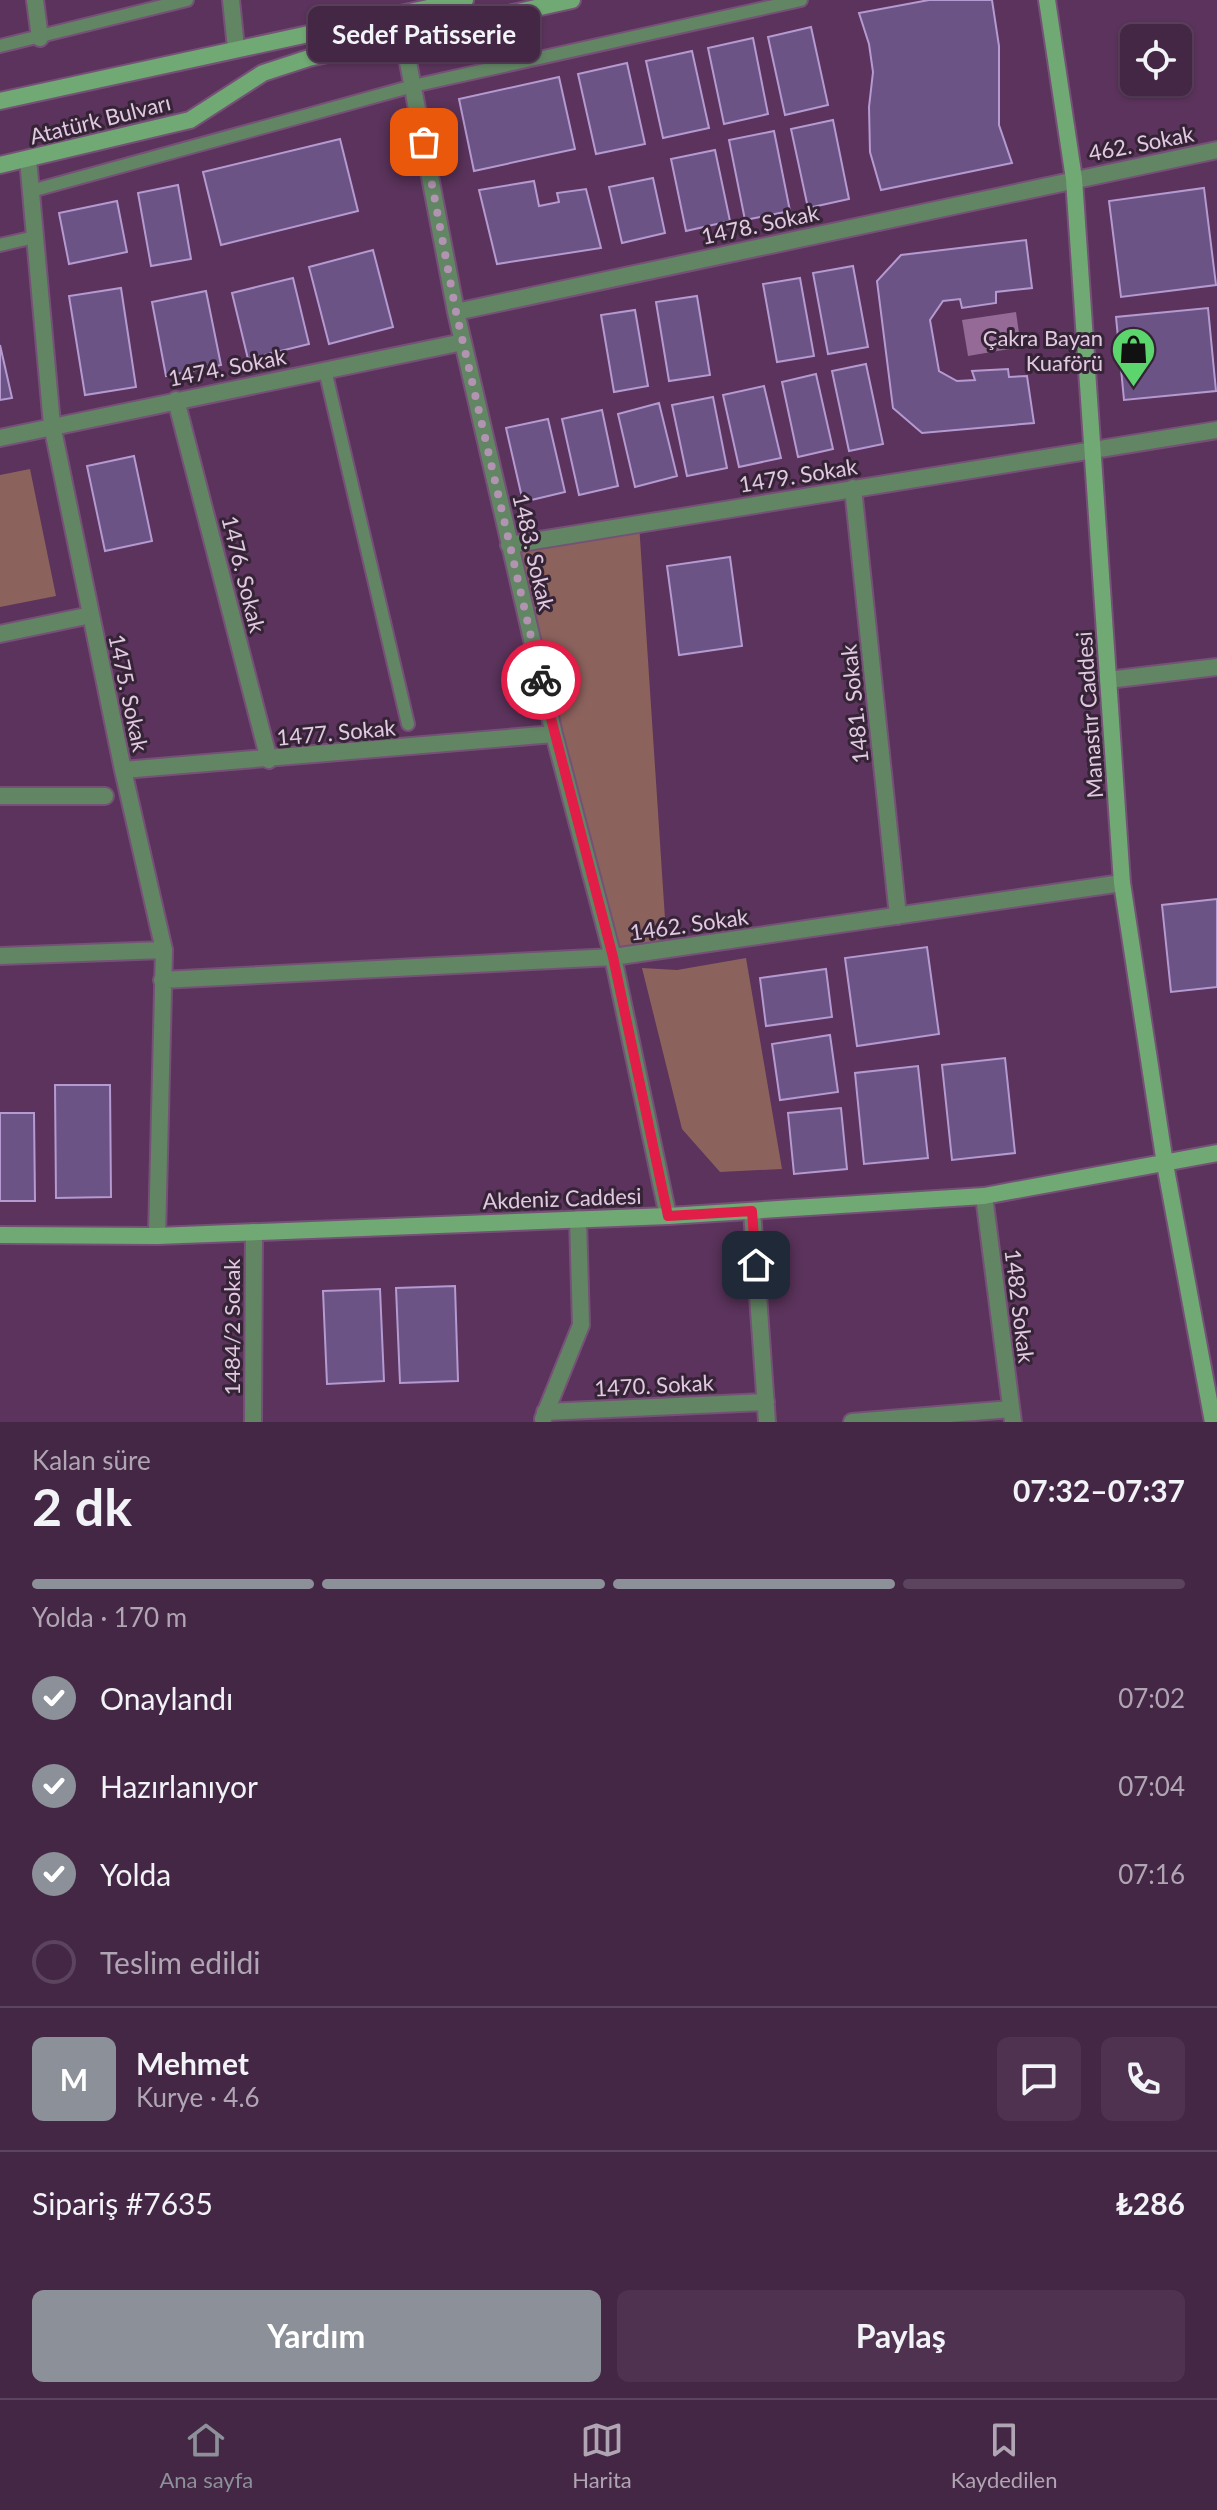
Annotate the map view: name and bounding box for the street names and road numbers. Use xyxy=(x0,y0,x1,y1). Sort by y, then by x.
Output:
street label: Atatürk Bulvarı xyxy=(27,88,173,150)
street label: 462. Sokak xyxy=(1086,119,1197,166)
street label: 1478. Sokak xyxy=(699,198,822,250)
street label: 1474. Sokak xyxy=(166,342,289,392)
street label: 1479. Sokak xyxy=(737,452,860,498)
street label: 1483. Sokak xyxy=(507,491,561,614)
street label: 1476. Sokak xyxy=(216,513,272,636)
street label: Manastır Caddesi xyxy=(1070,631,1108,799)
street label: 1475. Sokak xyxy=(103,632,155,755)
street label: 1481. Sokak xyxy=(834,642,874,765)
street label: 1477. Sokak xyxy=(275,713,398,751)
street label: 1462. Sokak xyxy=(628,902,751,946)
street label: Akdeniz Caddesi xyxy=(482,1182,642,1214)
street label: 1482 Sokak xyxy=(1000,1248,1040,1365)
street label: 1484/2 Sokak xyxy=(218,1258,245,1396)
street label: 1470. Sokak xyxy=(594,1368,715,1402)

